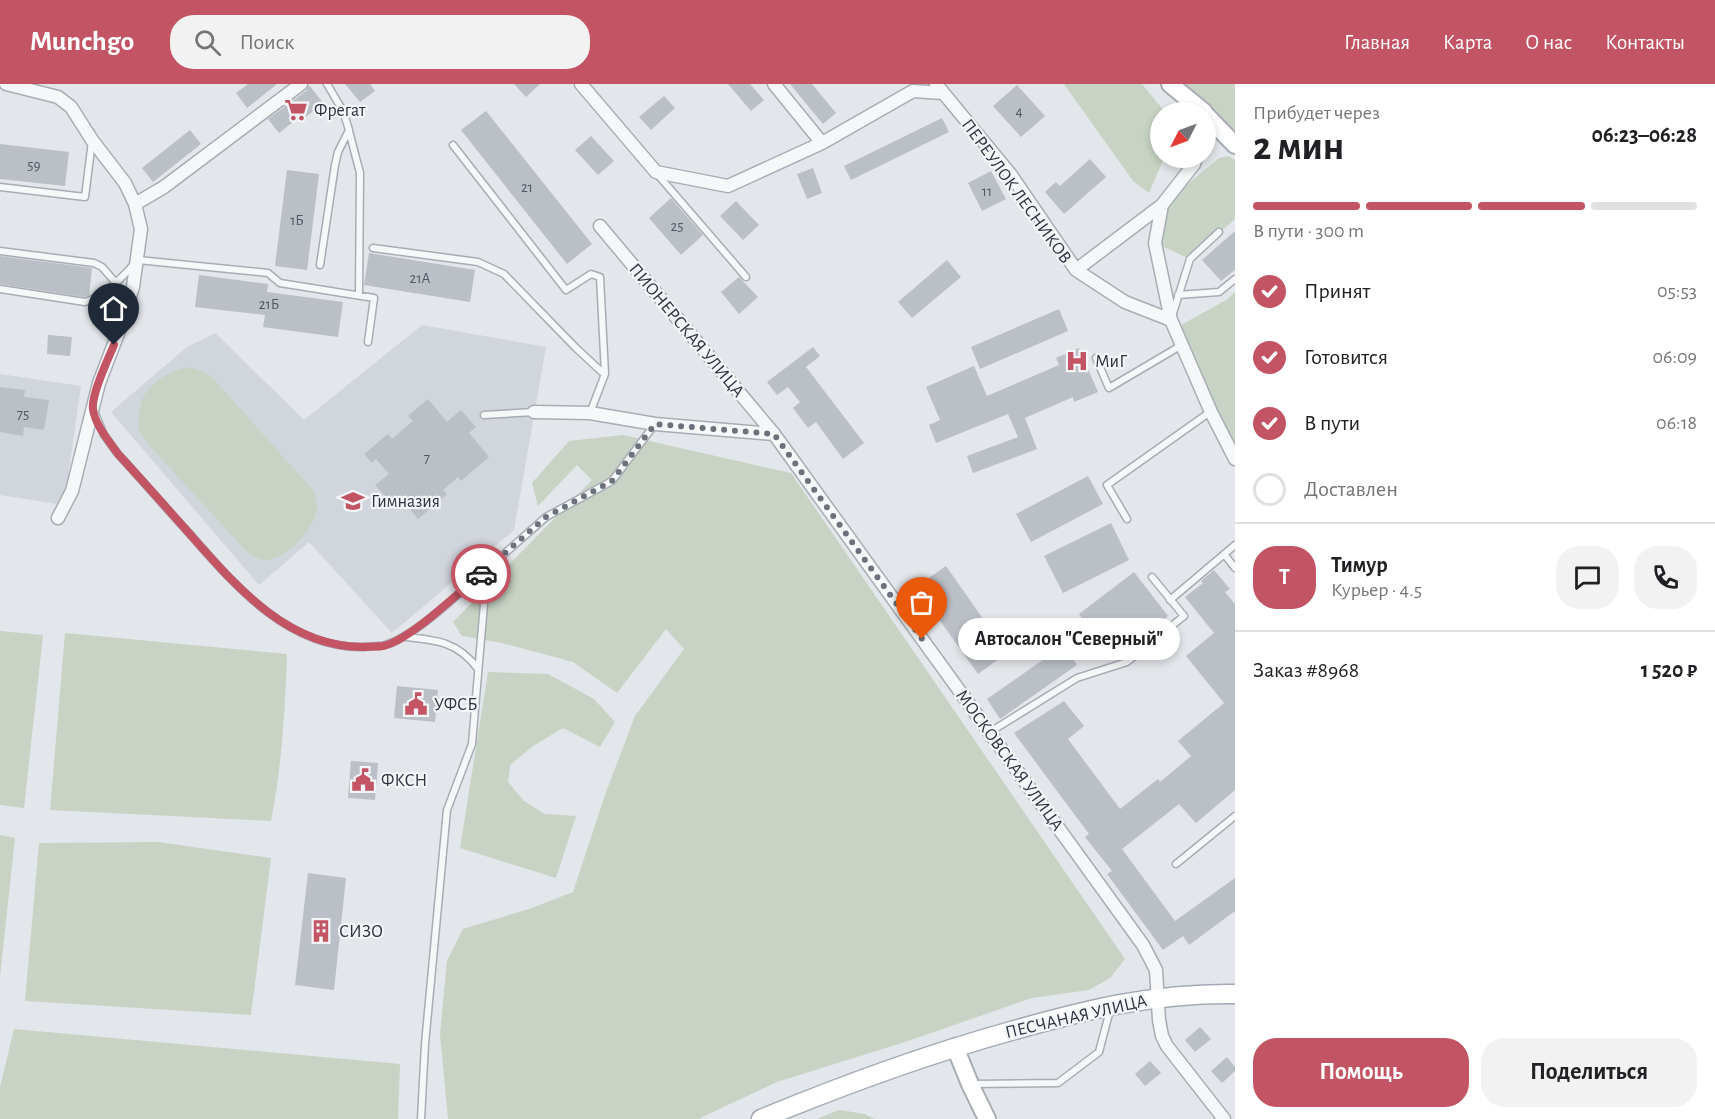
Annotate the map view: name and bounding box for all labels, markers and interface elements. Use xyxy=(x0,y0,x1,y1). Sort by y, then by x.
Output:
search box xyxy=(170,15,590,69)
icon: search xyxy=(191,26,224,59)
text: Munchgo xyxy=(30,28,134,56)
text: Поиск xyxy=(239,31,294,53)
text: Главная xyxy=(1344,32,1410,53)
text: Карта xyxy=(1443,32,1492,53)
text: О нас xyxy=(1525,32,1572,53)
text: Контакты xyxy=(1605,32,1685,53)
supermarket icon: Фрегат xyxy=(283,97,309,123)
place label: Фрегат xyxy=(314,102,366,120)
north arrow xyxy=(1150,102,1216,168)
map controls xyxy=(1150,102,1216,168)
text: Прибудет через xyxy=(1253,103,1380,123)
house number: 4 xyxy=(1015,104,1023,119)
street label: ПЕРЕУЛОК ЛЕСНИКОВ xyxy=(958,116,1075,267)
text: 06:23–06:28 xyxy=(1592,124,1697,146)
text: 2 мин xyxy=(1253,128,1344,167)
house number: 59 xyxy=(27,158,41,173)
house number: 21 xyxy=(521,180,533,195)
house number: 11 xyxy=(982,184,992,199)
house number: 1Б xyxy=(290,213,304,228)
house number: 25 xyxy=(670,219,684,234)
text: В пути · 300 m xyxy=(1253,221,1364,241)
street label: ПИОНЕРСКАЯ УЛИЦА xyxy=(625,260,748,401)
house number: 21А xyxy=(410,271,431,286)
icon: check xyxy=(1253,275,1286,308)
text: Принят xyxy=(1304,280,1370,302)
text: 05:53 xyxy=(1657,281,1697,301)
pin xyxy=(88,283,139,345)
icon: home xyxy=(97,292,130,325)
house number: 21Б xyxy=(259,297,279,312)
icon: check xyxy=(1253,341,1286,374)
text: Готовится xyxy=(1304,346,1388,368)
text: 06:09 xyxy=(1653,347,1697,367)
hospital icon: МиГ xyxy=(1064,348,1090,374)
place label: МиГ xyxy=(1095,353,1127,371)
house number: 75 xyxy=(17,407,29,422)
icon: check xyxy=(1253,407,1286,440)
text: В пути xyxy=(1304,412,1360,434)
text: 06:18 xyxy=(1656,413,1697,433)
house number: 7 xyxy=(424,451,430,466)
text: Доставлен xyxy=(1304,478,1398,500)
school or university icon: Гимназия xyxy=(340,488,366,514)
place label: Гимназия xyxy=(371,493,440,511)
courier xyxy=(451,544,511,604)
button: chat xyxy=(1556,546,1619,609)
button: phone xyxy=(1634,546,1697,609)
text: Тимур xyxy=(1331,554,1388,576)
icon: car xyxy=(465,558,498,591)
text: Т xyxy=(1279,566,1290,588)
pin xyxy=(896,577,947,639)
text: Курьер · 4.5 xyxy=(1331,580,1422,600)
icon: bag xyxy=(905,586,938,619)
callout: Автосалон "Северный" xyxy=(958,618,1180,660)
text: Автосалон "Северный" xyxy=(975,629,1163,649)
text: Заказ #8968 xyxy=(1253,659,1359,681)
text: 1 520 ₽ xyxy=(1641,659,1697,681)
street label: МОСКОВСКАЯ УЛИЦА xyxy=(952,687,1067,835)
public building icon: УФСБ xyxy=(403,691,429,717)
place label: УФСБ xyxy=(434,696,478,714)
public building icon: ФКСН xyxy=(350,767,376,793)
place label: ФКСН xyxy=(381,772,427,790)
building icon: СИЗО xyxy=(308,918,334,944)
place label: СИЗО xyxy=(339,923,383,941)
street label: ПЕСЧАНАЯ УЛИЦА xyxy=(1004,992,1149,1042)
button: Помощь xyxy=(1253,1038,1469,1107)
button: Поделиться xyxy=(1481,1038,1697,1107)

